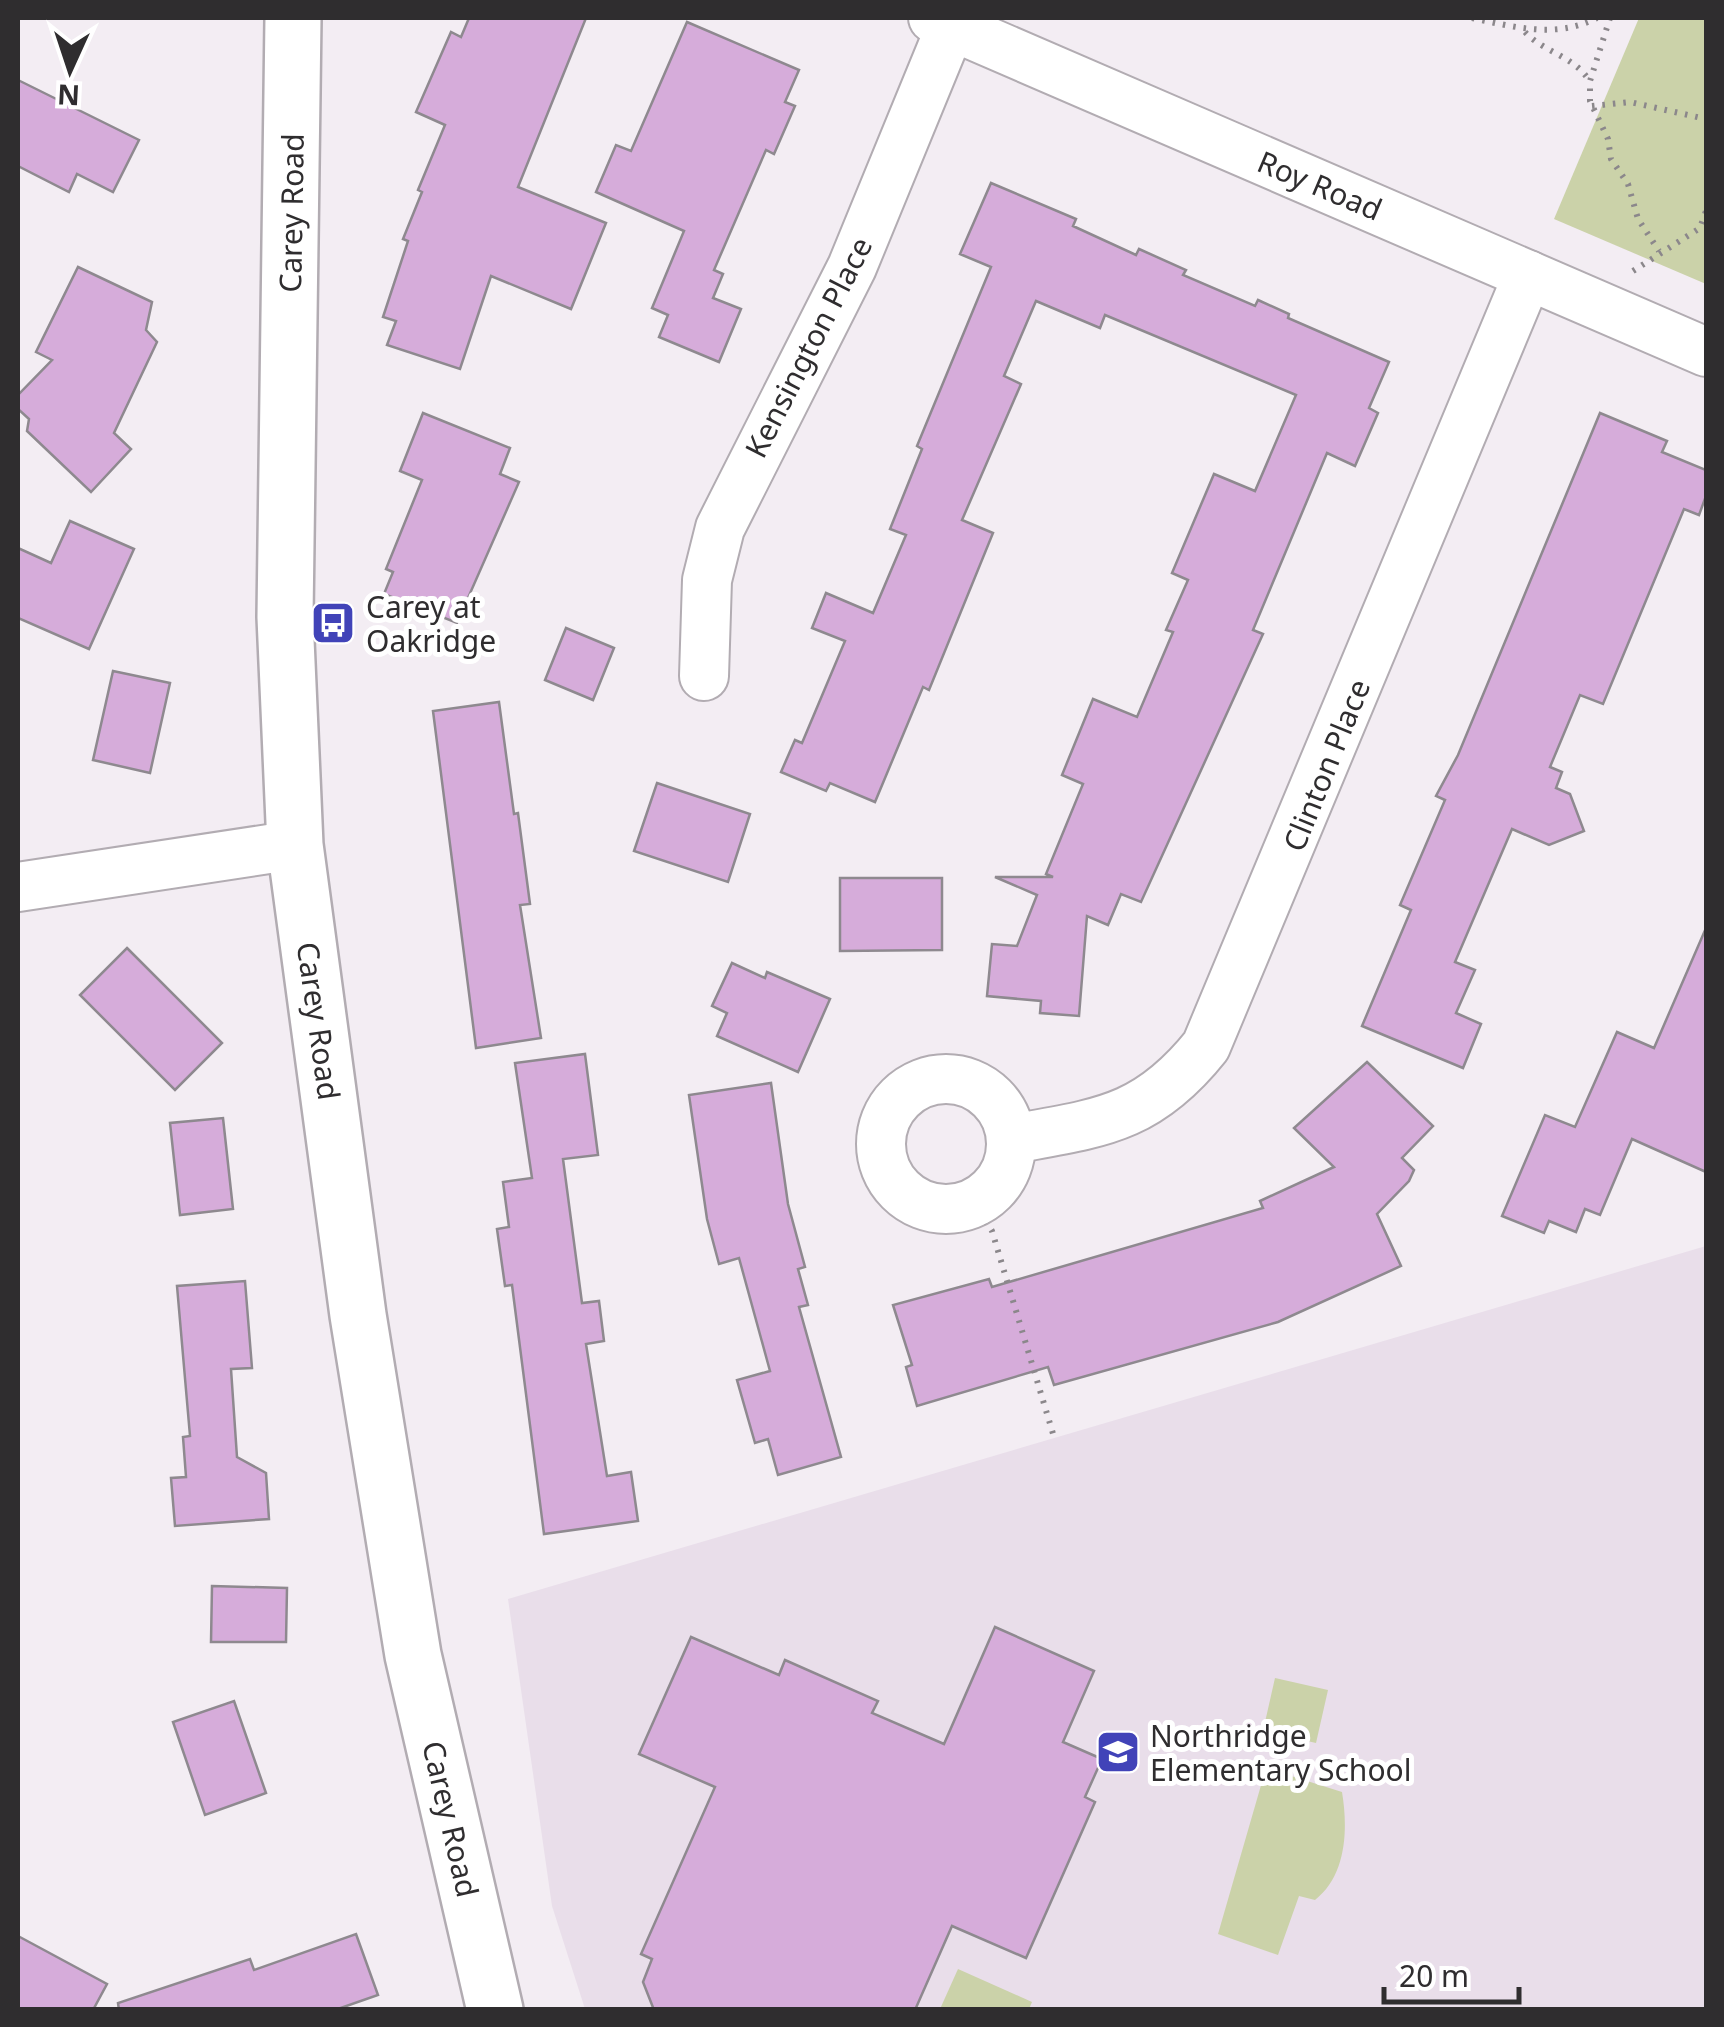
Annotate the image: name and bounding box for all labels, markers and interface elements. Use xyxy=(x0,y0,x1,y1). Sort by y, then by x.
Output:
north arrow xyxy=(20,20,120,120)
text: N xyxy=(56,76,81,116)
street label: Carey Road xyxy=(269,133,313,293)
street label: Roy Road xyxy=(1252,140,1388,230)
street label: Kensington Place xyxy=(735,230,881,464)
place label: Carey at Oakridge xyxy=(366,586,496,661)
bus stop icon: Carey at Oakridge xyxy=(310,600,356,646)
street label: Clinton Place xyxy=(1273,673,1379,857)
street label: Carey Road xyxy=(288,939,350,1103)
place label: Northridge Elementary School xyxy=(1150,1715,1411,1790)
school or university icon: Northridge Elementary School xyxy=(1095,1729,1141,1775)
street label: Carey Road xyxy=(413,1737,489,1901)
scale bar xyxy=(1384,1942,1519,2004)
text: 20 m xyxy=(1399,1955,1469,1996)

